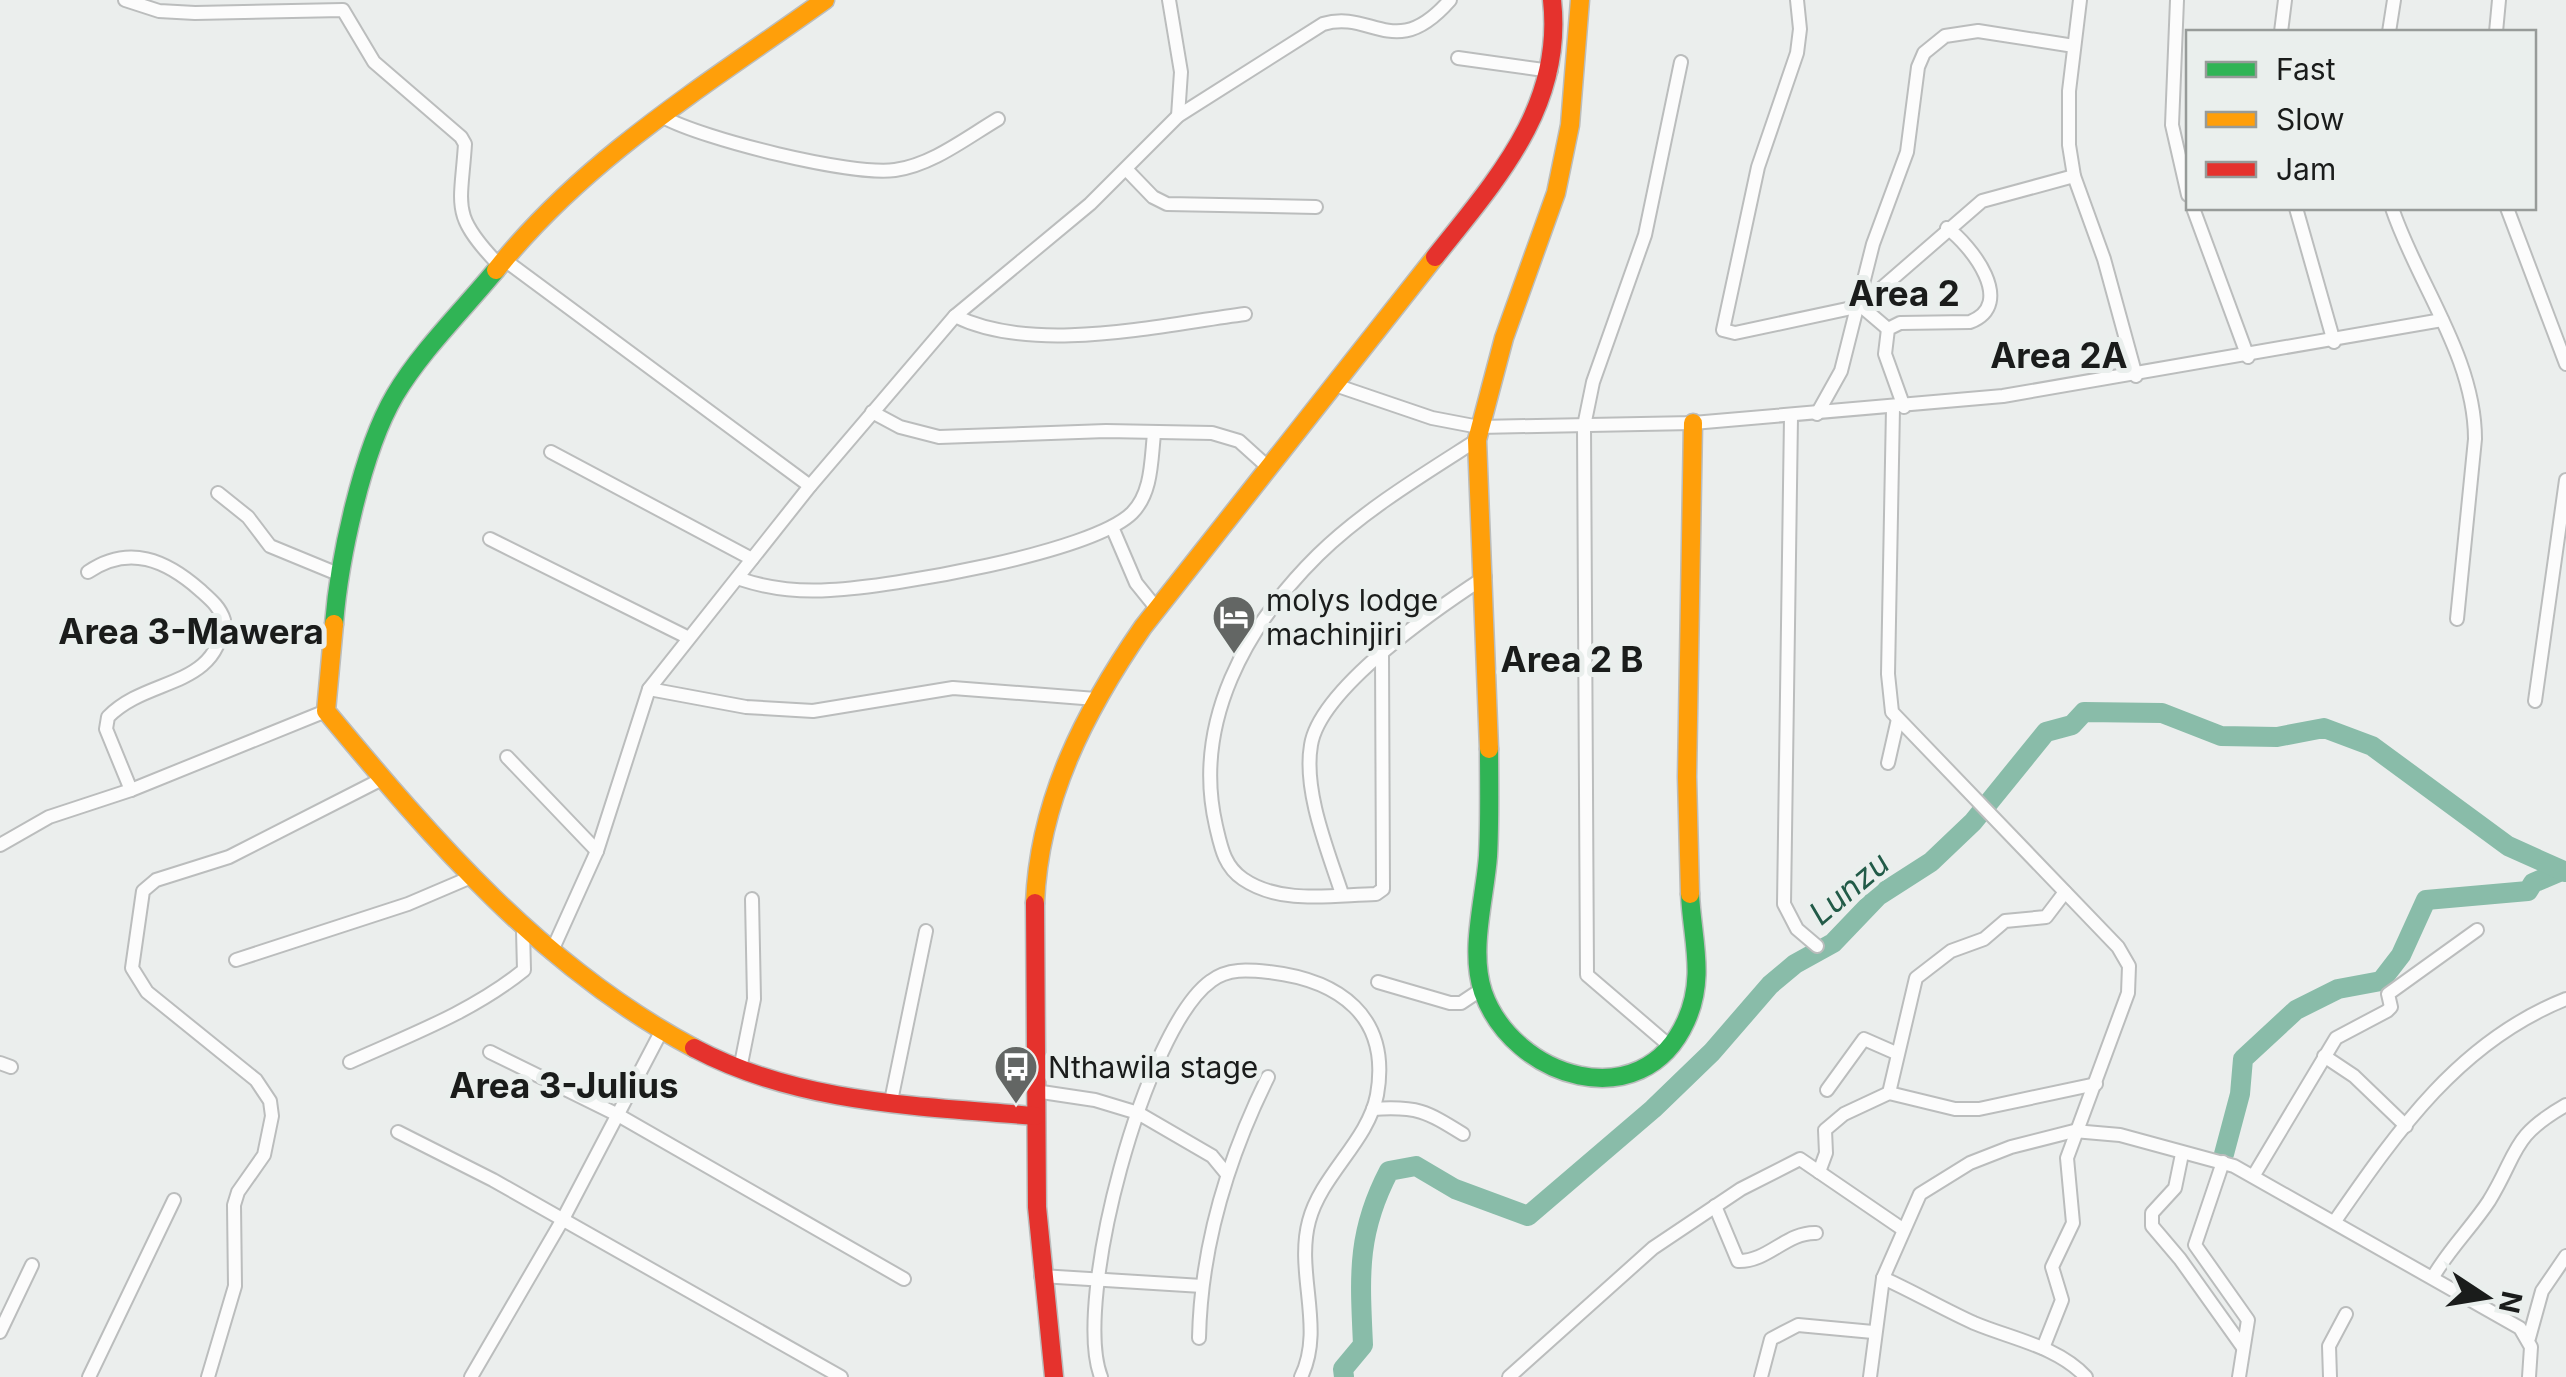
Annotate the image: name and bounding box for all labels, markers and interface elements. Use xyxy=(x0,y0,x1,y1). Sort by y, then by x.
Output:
legend xyxy=(2186,30,2536,210)
text: Fast xyxy=(2276,51,2336,87)
text: Slow xyxy=(2276,101,2345,137)
text: Jam xyxy=(2276,151,2336,187)
district label: Area 2 xyxy=(1848,272,1960,314)
district label: Area 2A xyxy=(1990,334,2128,376)
place label: molys lodge machinjiri xyxy=(1266,582,1438,652)
hotel icon: molys lodge machinjiri xyxy=(1211,594,1257,655)
district label: Area 3-Mawera xyxy=(58,610,324,652)
district label: Area 2 B xyxy=(1501,638,1643,680)
water label: Lunzu xyxy=(1801,843,1897,933)
bus stop icon: Nthawila stage xyxy=(993,1044,1039,1105)
place label: Nthawila stage xyxy=(1048,1049,1258,1085)
district label: Area 3-Julius xyxy=(449,1064,679,1106)
north arrow xyxy=(2436,1247,2536,1347)
text: N xyxy=(2492,1288,2529,1316)

